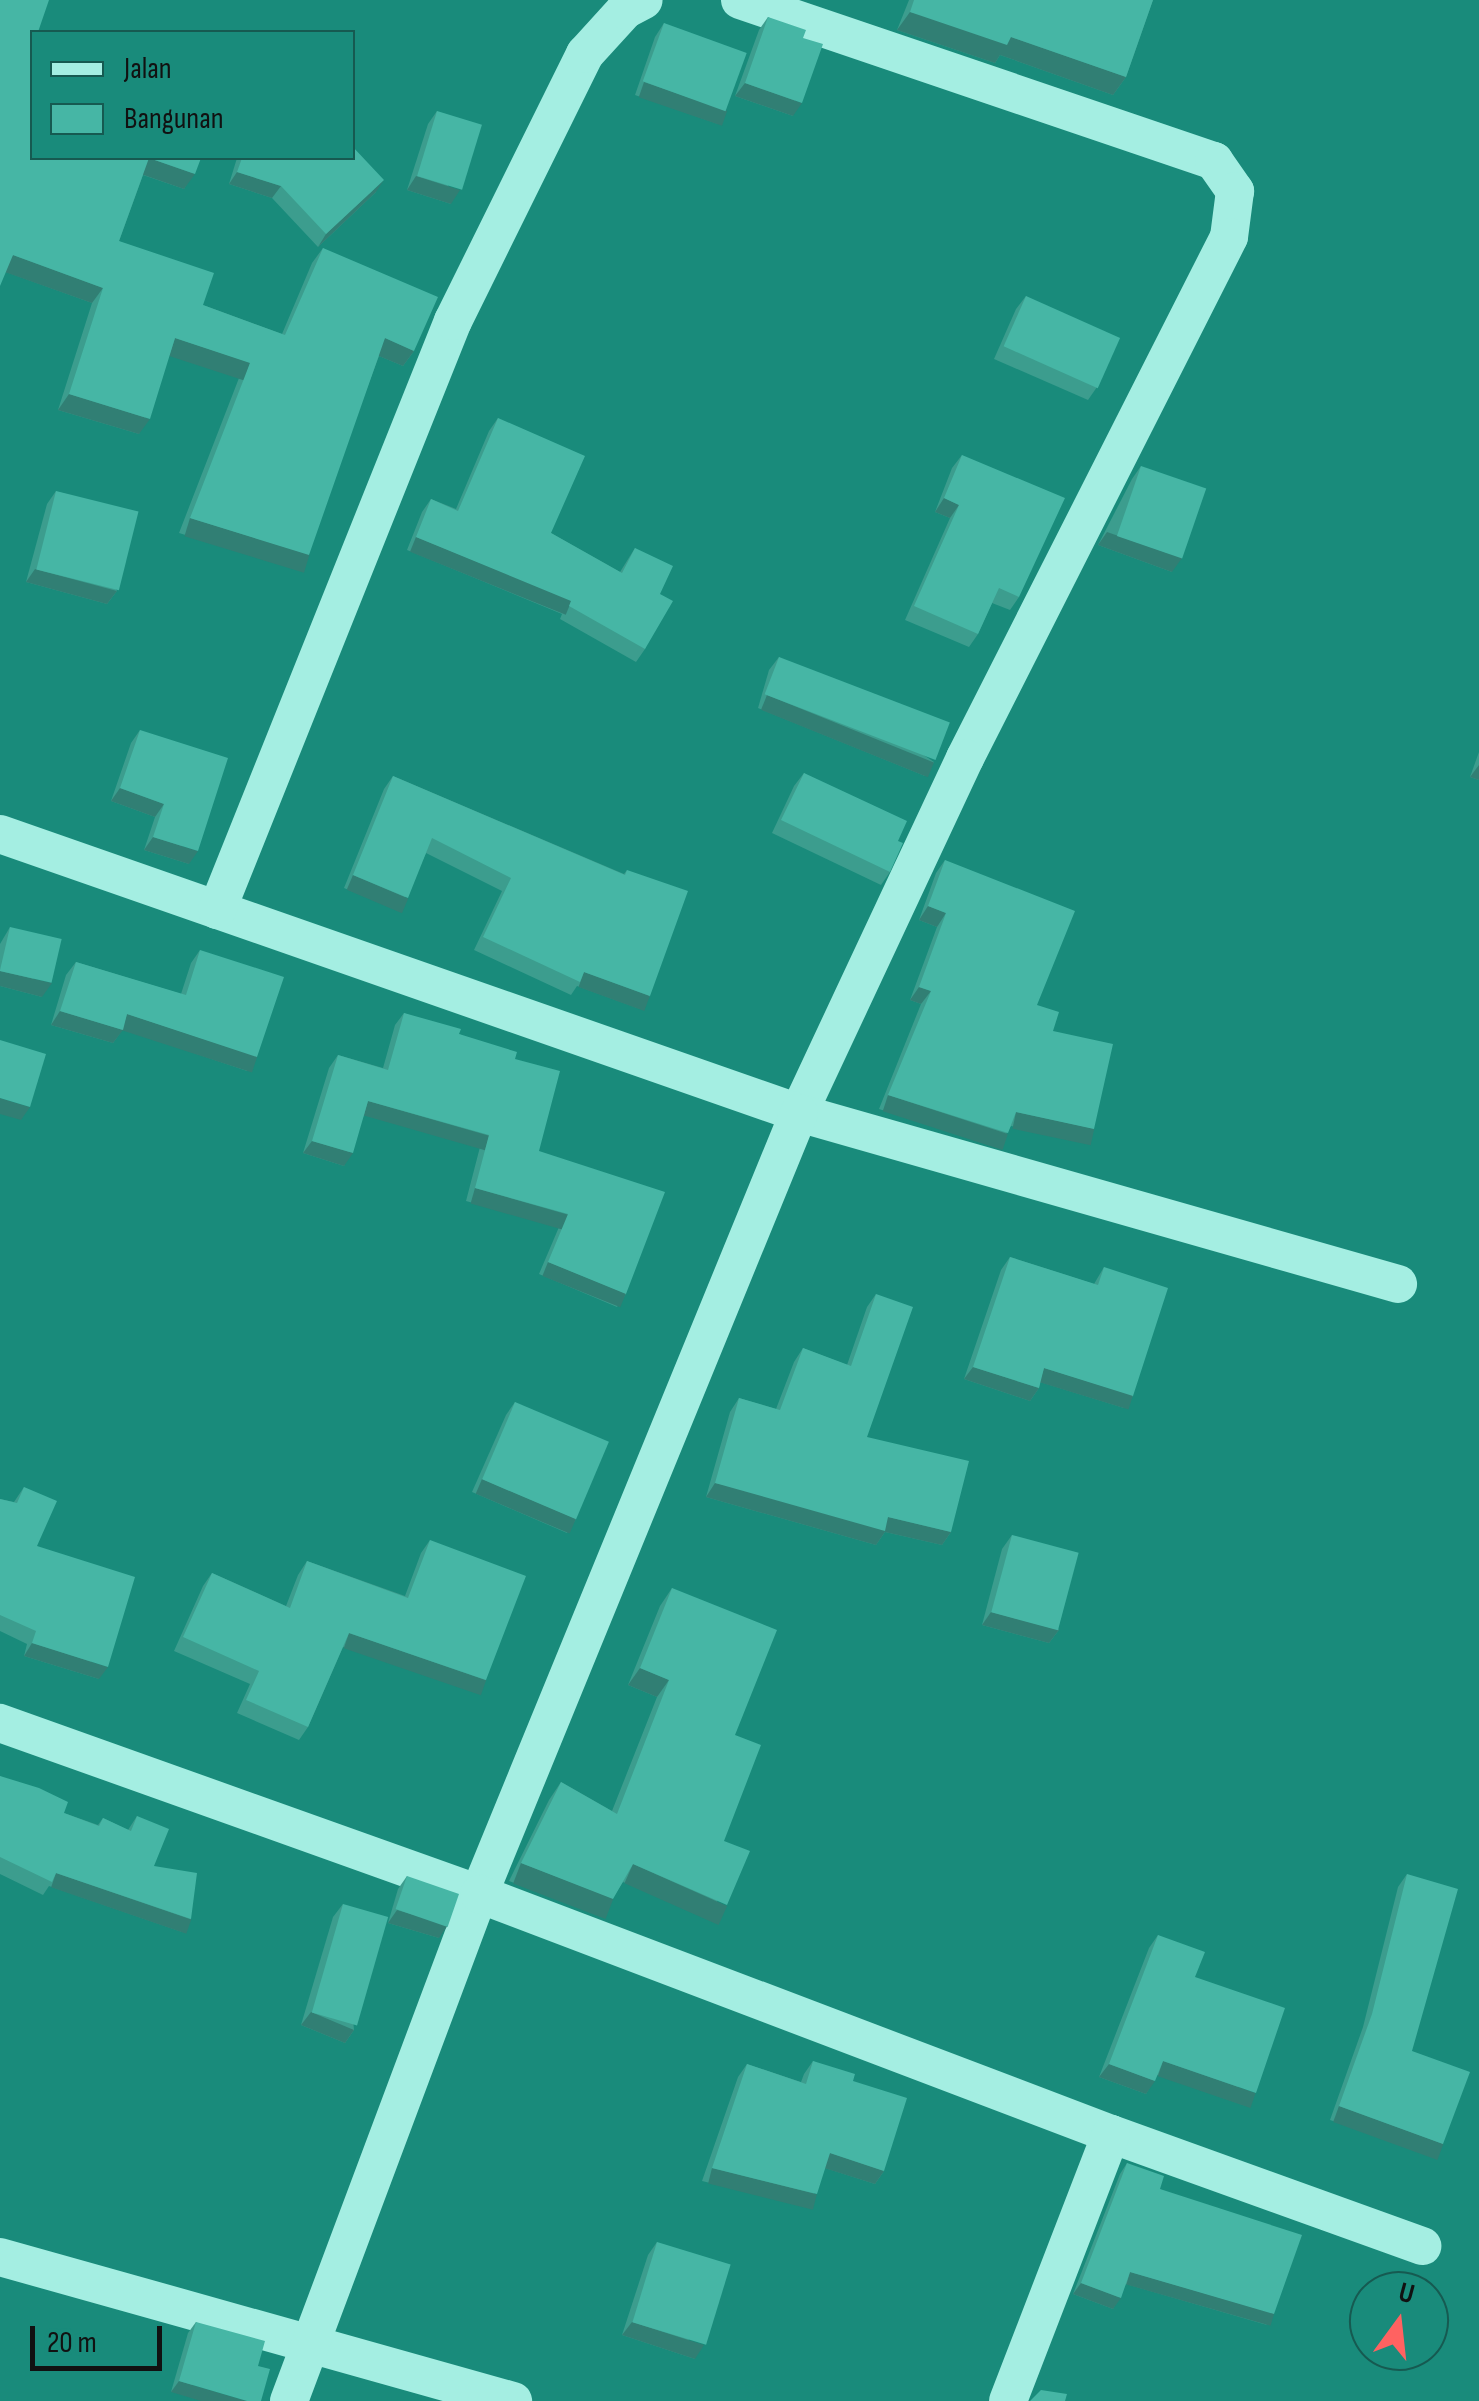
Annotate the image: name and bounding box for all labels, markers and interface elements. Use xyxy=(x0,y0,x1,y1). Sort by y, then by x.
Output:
legend xyxy=(30,30,355,160)
text: Jalan xyxy=(124,51,172,87)
text: Bangunan xyxy=(124,101,224,137)
north arrow xyxy=(1349,2271,1449,2371)
text: U xyxy=(1395,2276,1418,2311)
scale bar xyxy=(35,2306,168,2368)
text: 20 m xyxy=(47,2325,97,2361)

